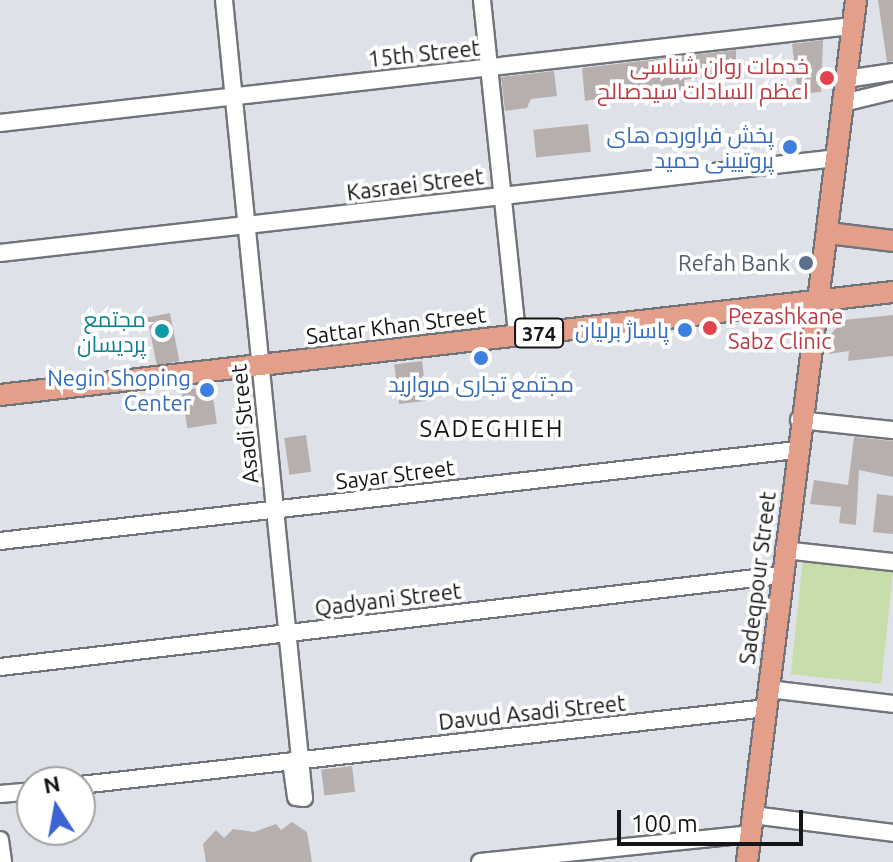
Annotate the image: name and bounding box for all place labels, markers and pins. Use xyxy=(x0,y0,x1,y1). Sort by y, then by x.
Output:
place label: خدمات روان شناسی اعظم السادات سیدصالح xyxy=(597,52,809,104)
marker: خدمات روان شناسی اعظم السادات سیدصالح xyxy=(816,67,838,89)
place label: پخش فراورده های پروتیینی حمید xyxy=(607,121,774,172)
marker: پخش فراورده های پروتیینی حمید xyxy=(781,138,799,156)
place label: Refah Bank xyxy=(678,250,790,276)
marker: Refah Bank xyxy=(797,254,815,272)
place label: Pezashkane Sabz Clinic xyxy=(728,302,843,354)
place label: مجتمع پردیسان xyxy=(77,305,146,356)
place label: پاساژ برلیان xyxy=(575,317,669,343)
marker: Pezashkane Sabz Clinic xyxy=(699,317,721,339)
marker: پاساژ برلیان xyxy=(676,321,694,339)
marker: مجتمع پردیسان xyxy=(153,322,171,340)
marker: مجتمع تجاری مروارید xyxy=(472,349,490,367)
place label: Negin Shoping Center xyxy=(47,364,191,416)
place label: مجتمع تجاری مروارید xyxy=(388,371,574,397)
marker: Negin Shoping Center xyxy=(198,381,216,399)

